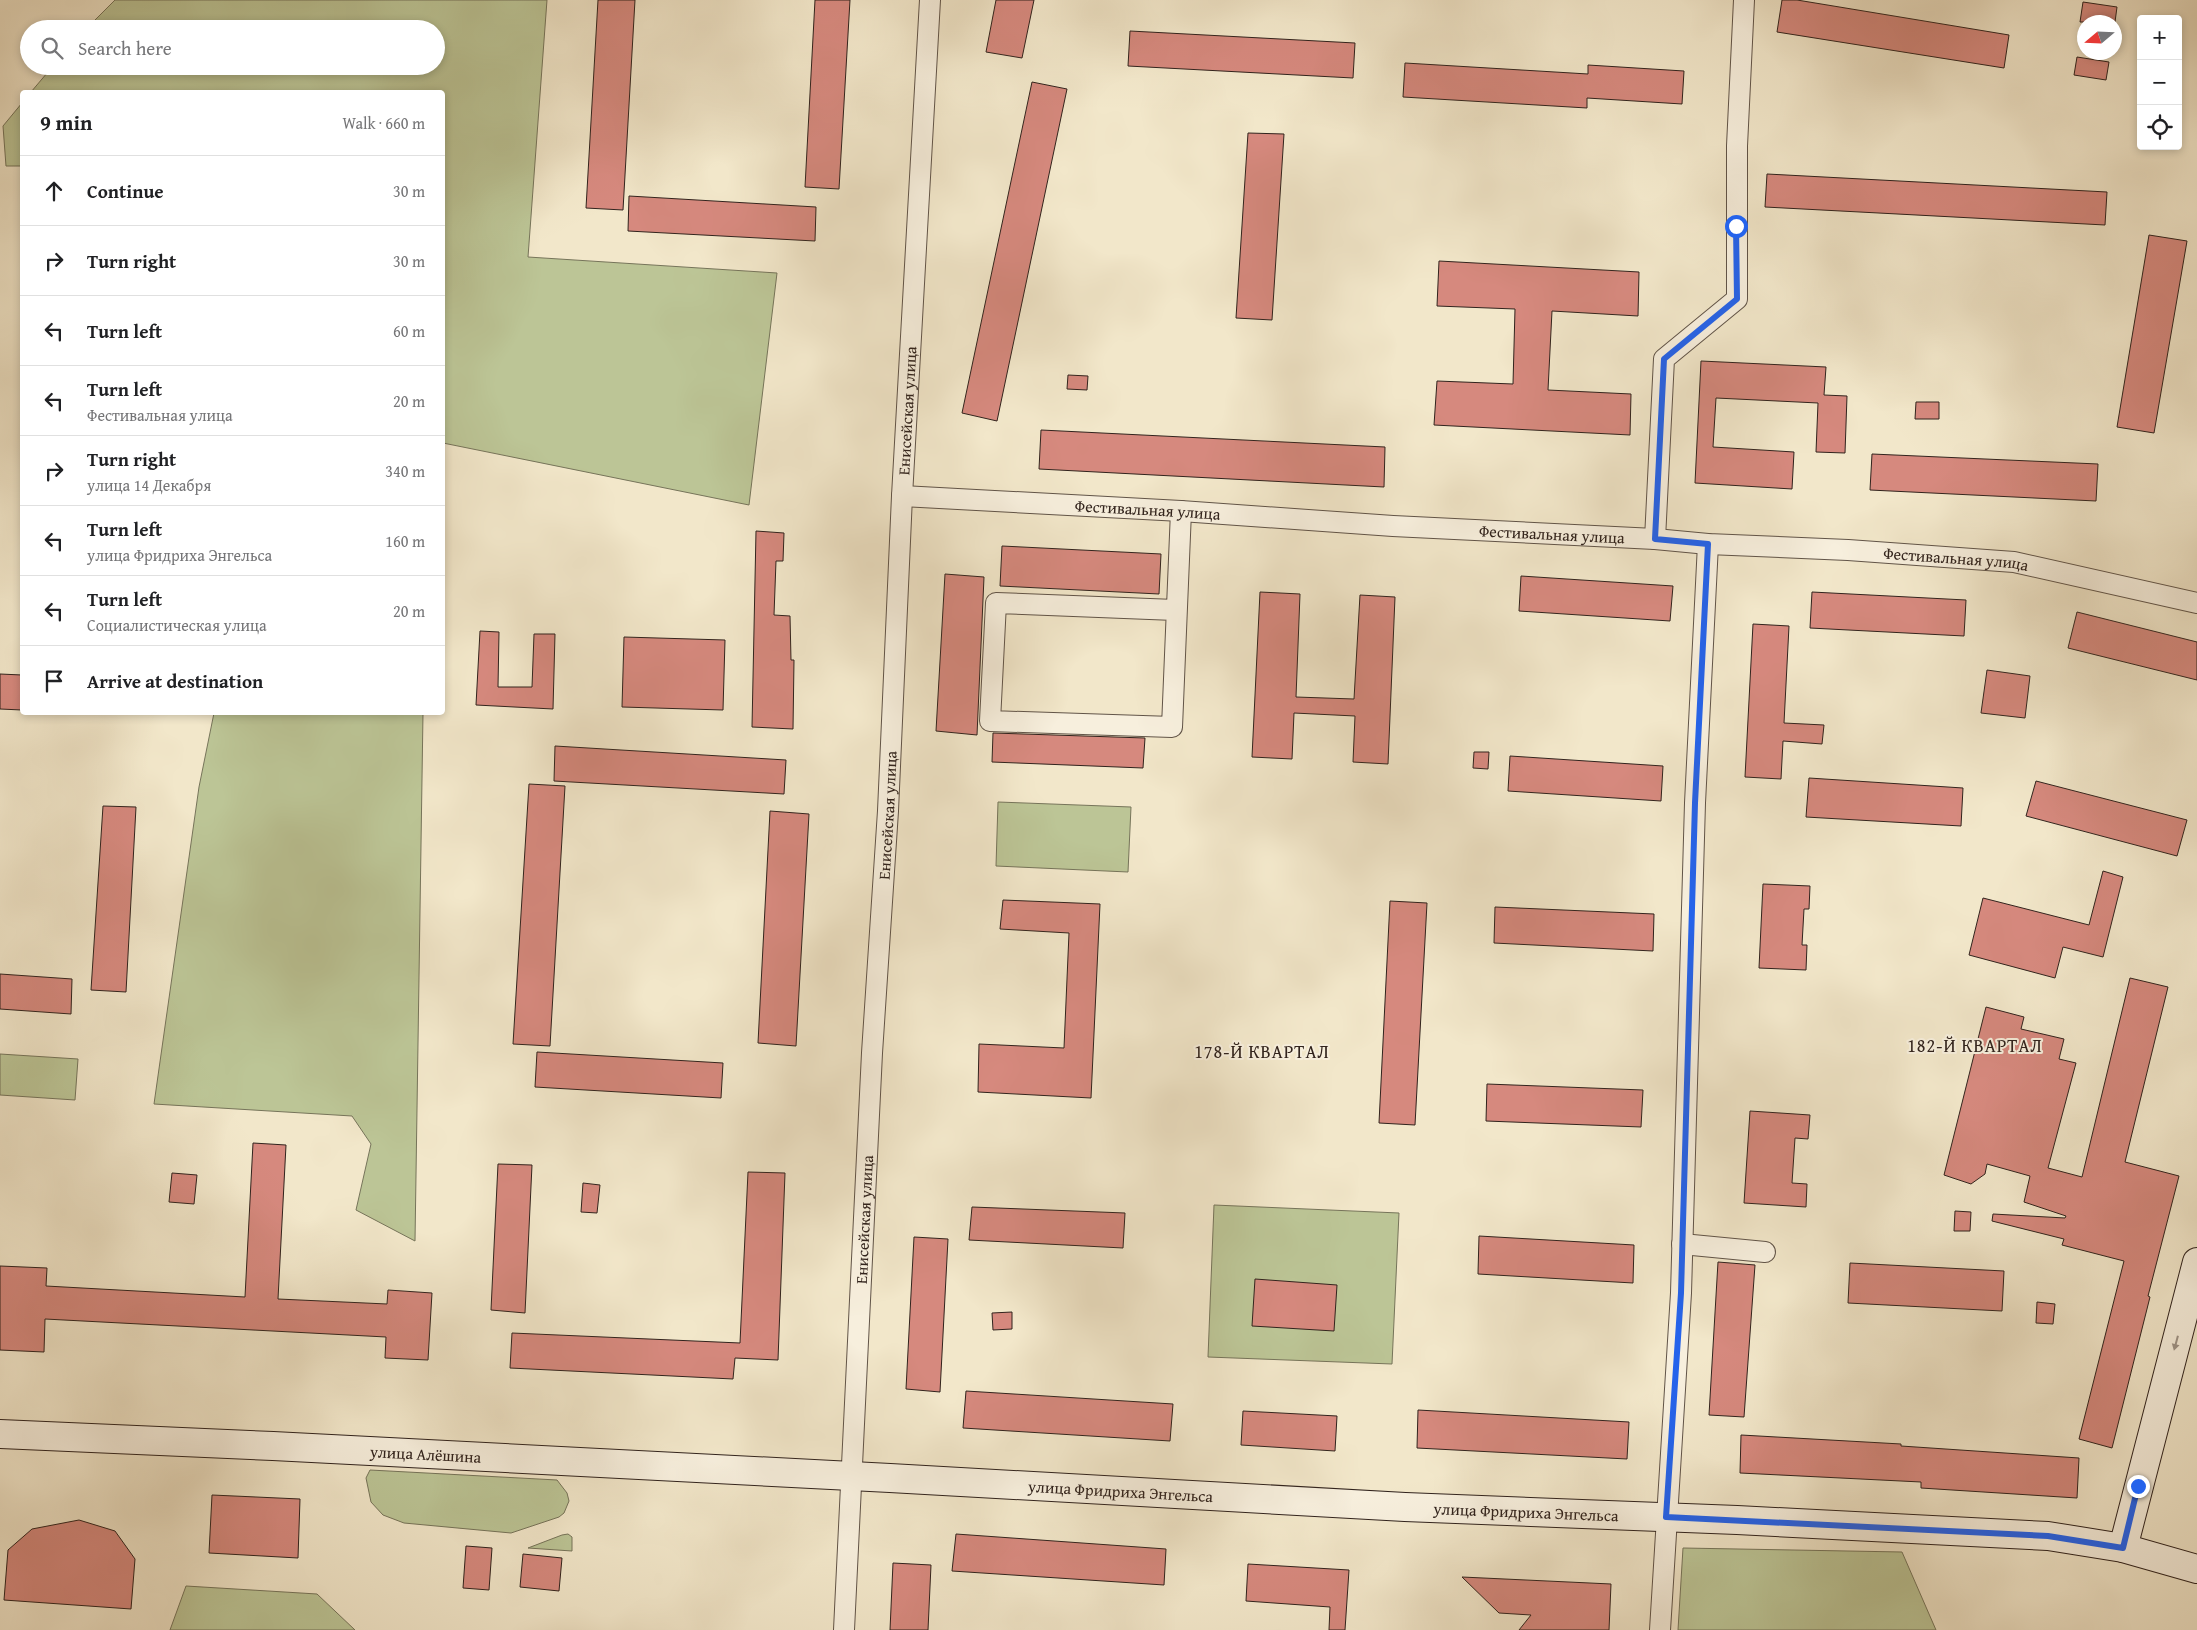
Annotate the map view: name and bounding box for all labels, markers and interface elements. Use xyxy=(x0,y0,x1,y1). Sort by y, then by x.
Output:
north arrow xyxy=(2077,15,2122,60)
map controls xyxy=(2137,15,2182,150)
button: + xyxy=(2137,15,2182,60)
search box xyxy=(20,20,445,75)
icon: search xyxy=(38,34,66,62)
text: Search here xyxy=(78,34,172,62)
button: − xyxy=(2137,60,2182,105)
button: locate xyxy=(2137,105,2182,150)
text: 9 min xyxy=(40,107,92,138)
text: Walk · 660 m xyxy=(342,111,425,135)
icon: ahead xyxy=(40,177,68,205)
text: Continue xyxy=(87,177,164,205)
text: 30 m xyxy=(393,179,425,203)
route start xyxy=(1725,215,1748,238)
icon: right xyxy=(40,247,68,275)
text: Turn right xyxy=(87,247,176,275)
text: 30 m xyxy=(393,249,425,273)
icon: left xyxy=(40,317,68,345)
text: Turn left xyxy=(87,317,162,345)
text: 60 m xyxy=(393,319,425,343)
street label: Енисейская улица xyxy=(891,345,922,476)
text: Turn left xyxy=(87,375,162,403)
icon: left xyxy=(40,387,68,415)
text: 20 m xyxy=(393,389,425,413)
text: Фестивальная улица xyxy=(87,403,233,427)
text: Turn right xyxy=(87,445,176,473)
icon: right xyxy=(40,457,68,485)
text: 340 m xyxy=(385,459,425,483)
text: улица 14 Декабря xyxy=(87,473,211,497)
street label: Фестивальная улица xyxy=(1074,493,1222,526)
text: Turn left xyxy=(87,515,162,543)
street label: Фестивальная улица xyxy=(1478,518,1626,550)
icon: left xyxy=(40,527,68,555)
text: 160 m xyxy=(385,529,425,553)
street label: Фестивальная улица xyxy=(1883,541,2031,577)
text: улица Фридриха Энгельса xyxy=(87,543,272,567)
text: Turn left xyxy=(87,585,162,613)
icon: left xyxy=(40,597,68,625)
text: 20 m xyxy=(393,599,425,623)
text: Социалистическая улица xyxy=(87,613,267,637)
icon: arrive xyxy=(40,667,68,695)
text: Arrive at destination xyxy=(87,667,263,695)
street label: Енисейская улица xyxy=(871,750,903,880)
district label: 182-Й КВАРТАЛ xyxy=(1907,1032,2043,1059)
district label: 178-Й КВАРТАЛ xyxy=(1194,1038,1330,1065)
street label: Енисейская улица xyxy=(849,1154,879,1284)
one-way arrow xyxy=(2172,1336,2180,1351)
street label: улица Алёшина xyxy=(368,1439,482,1469)
street label: улица Фридриха Энгельса xyxy=(1026,1474,1214,1508)
route end xyxy=(2127,1475,2150,1498)
street label: улица Фридриха Энгельса xyxy=(1432,1496,1619,1527)

